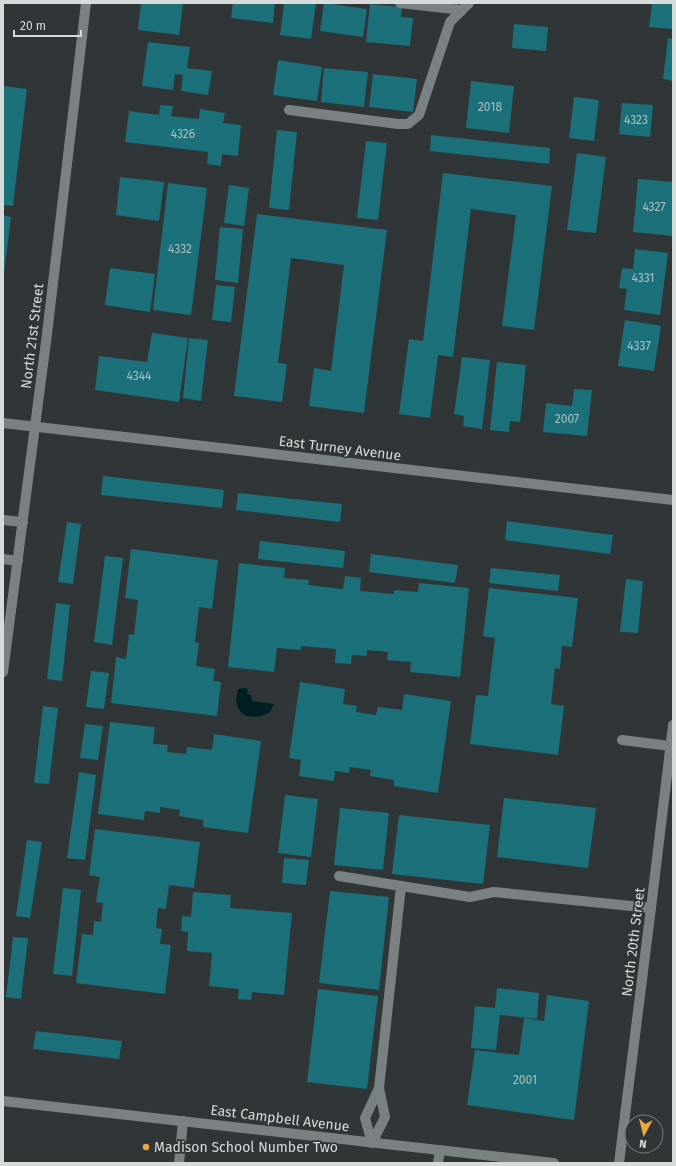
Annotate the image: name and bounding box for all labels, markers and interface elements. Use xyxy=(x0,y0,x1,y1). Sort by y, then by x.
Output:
scale bar xyxy=(14,12,81,38)
text: 20 m xyxy=(20,19,46,33)
house number: 2018 xyxy=(478,100,502,114)
house number: 4323 xyxy=(624,113,648,127)
house number: 4326 xyxy=(171,127,195,141)
house number: 4327 xyxy=(642,200,666,214)
house number: 4332 xyxy=(168,242,192,256)
house number: 4331 xyxy=(631,271,655,285)
street label: North 21st Street xyxy=(18,281,48,390)
house number: 4337 xyxy=(627,339,651,353)
house number: 4344 xyxy=(127,369,152,383)
house number: 2007 xyxy=(555,412,579,426)
street label: East Turney Avenue xyxy=(278,433,402,464)
street label: North 20th Street xyxy=(618,886,649,998)
house number: 2001 xyxy=(513,1073,537,1087)
street label: East Campbell Avenue xyxy=(209,1102,350,1135)
north arrow xyxy=(624,1114,664,1154)
text: N xyxy=(638,1137,647,1150)
place label: Madison School Number Two xyxy=(154,1139,338,1156)
marker: Madison School Number Two xyxy=(141,1142,151,1152)

